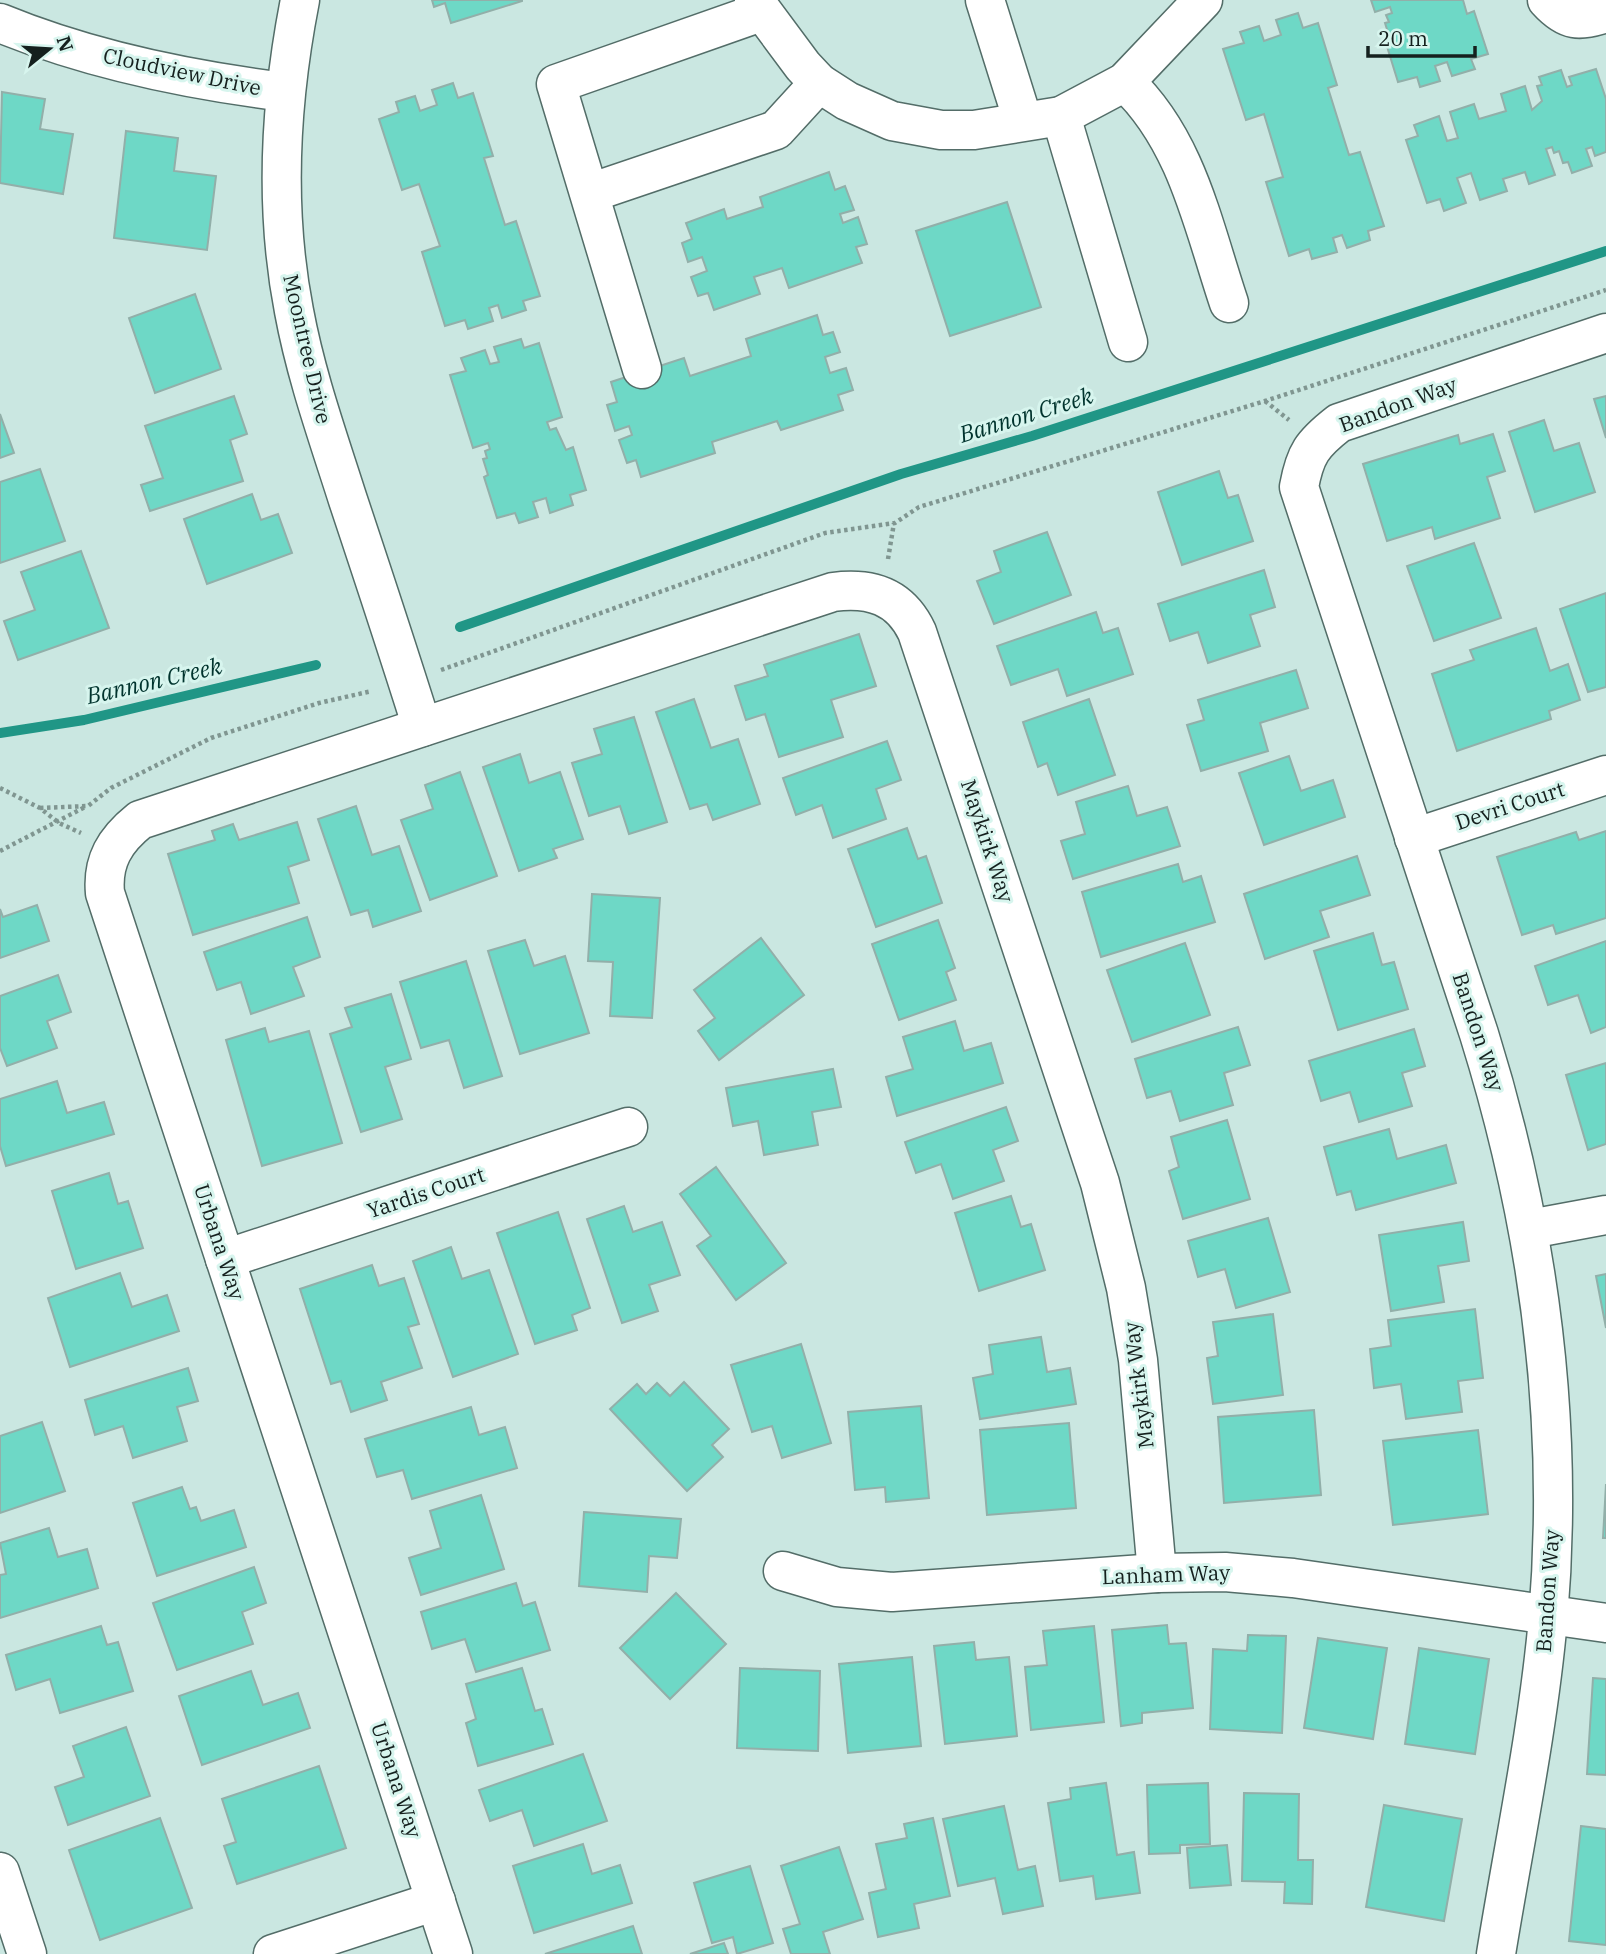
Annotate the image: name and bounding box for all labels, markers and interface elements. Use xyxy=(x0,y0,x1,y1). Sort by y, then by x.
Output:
north arrow xyxy=(14,14,84,84)
scale bar xyxy=(1368,14,1475,58)
text: 20 m xyxy=(1378,24,1428,52)
text: N xyxy=(51,33,79,55)
street label: Cloudview Drive xyxy=(101,41,264,101)
street label: Moontree Drive xyxy=(277,271,339,426)
street label: Bandon Way xyxy=(1335,370,1461,438)
water label: Bannon Creek xyxy=(954,379,1097,449)
water label: Bannon Creek xyxy=(82,650,225,710)
street label: Devri Court xyxy=(1451,774,1568,836)
street label: Maykirk Way xyxy=(955,776,1021,906)
street label: Bandon Way xyxy=(1447,969,1512,1095)
street label: Yardis Court xyxy=(363,1160,488,1224)
street label: Urbana Way xyxy=(188,1180,252,1304)
street label: Maykirk Way xyxy=(1116,1319,1160,1450)
street label: Bandon Way xyxy=(1529,1528,1565,1653)
street label: Lanham Way xyxy=(1101,1558,1231,1590)
street label: Urbana Way xyxy=(365,1718,429,1842)

